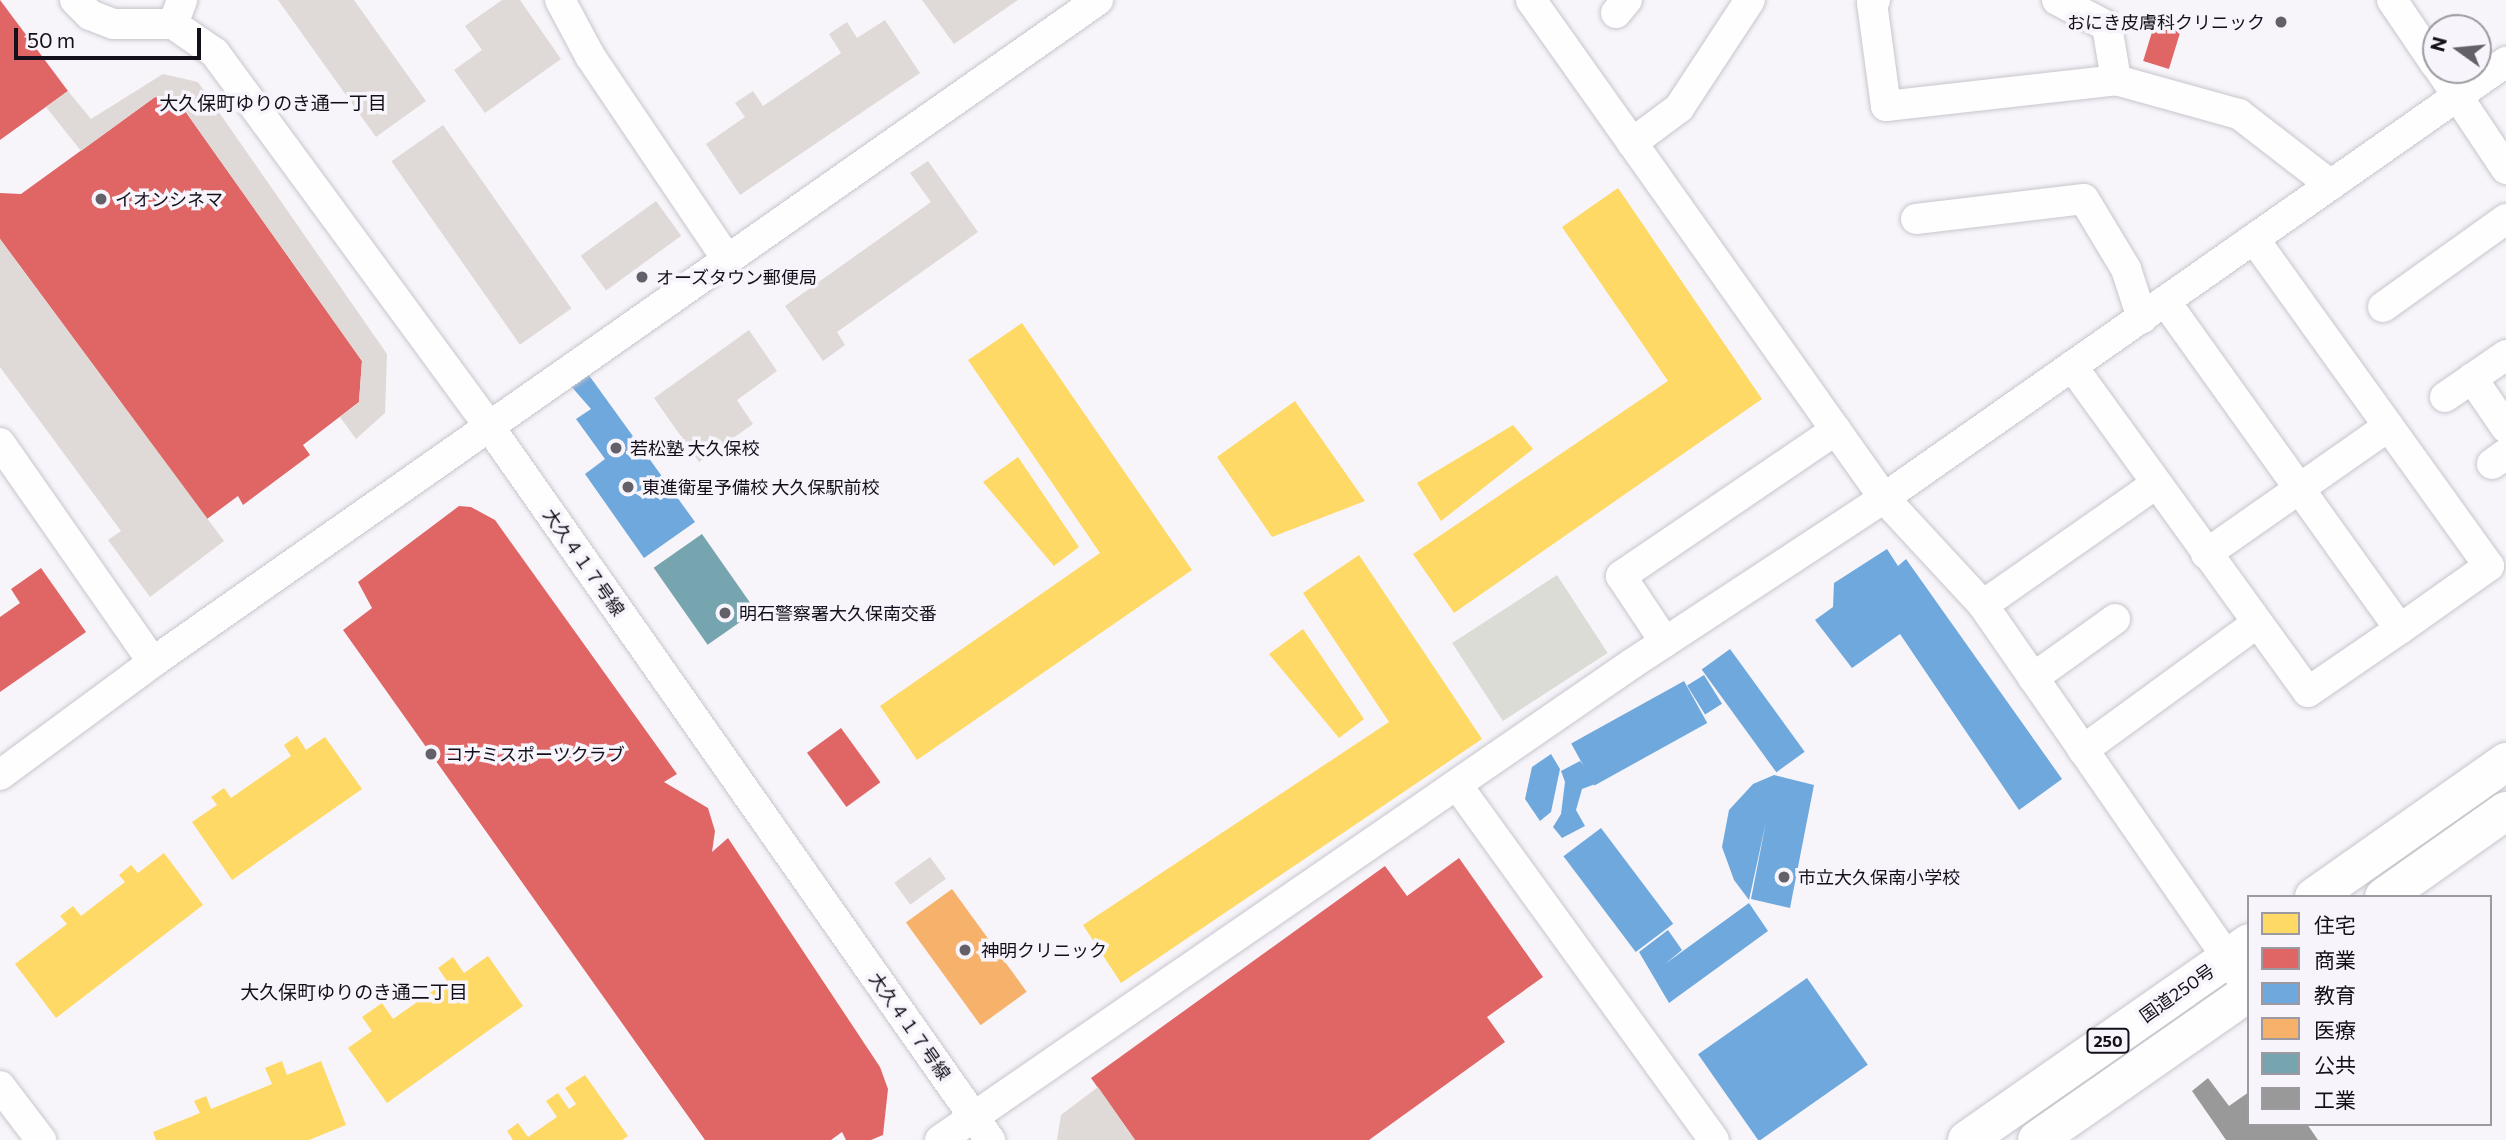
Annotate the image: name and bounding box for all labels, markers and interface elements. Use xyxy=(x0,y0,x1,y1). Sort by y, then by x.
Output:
place label: おにき皮膚科クリニック xyxy=(2067,11,2265,33)
marker: おにき皮膚科クリニック xyxy=(2271,12,2291,32)
scale bar xyxy=(18,14,205,58)
north arrow xyxy=(2422,14,2492,84)
text: 50 m xyxy=(27,27,75,52)
text: N xyxy=(2425,34,2451,54)
district label: 大久保町ゆりのき通一丁目 xyxy=(159,92,387,114)
place label: イオンシネマ xyxy=(115,188,223,210)
marker: イオンシネマ xyxy=(93,191,109,207)
place label: オーズタウン郵便局 xyxy=(656,266,818,288)
marker: オーズタウン郵便局 xyxy=(634,269,650,285)
place label: 若松塾 大久保校 xyxy=(630,437,759,459)
marker: 若松塾 大久保校 xyxy=(608,440,624,456)
place label: 東進衛星予備校 大久保駅前校 xyxy=(642,476,879,498)
marker: 東進衛星予備校 大久保駅前校 xyxy=(620,479,636,495)
street label: 大久４１７号線 xyxy=(539,504,629,620)
place label: 明石警察署大久保南交番 xyxy=(739,602,937,624)
marker: 明石警察署大久保南交番 xyxy=(717,605,733,621)
place label: コナミスポーツクラブ xyxy=(445,743,625,765)
marker: コナミスポーツクラブ xyxy=(423,746,439,762)
place label: 市立大久保南小学校 xyxy=(1798,866,1960,888)
marker: 市立大久保南小学校 xyxy=(1776,869,1792,885)
legend xyxy=(2247,895,2492,1126)
text: 住宅 xyxy=(2314,912,2356,937)
place label: 神明クリニック xyxy=(981,939,1107,961)
marker: 神明クリニック xyxy=(955,940,975,960)
text: 商業 xyxy=(2314,947,2356,972)
street label: 国道250号 xyxy=(2136,959,2218,1027)
street label: 大久４１７号線 xyxy=(865,968,955,1084)
district label: 大久保町ゆりのき通二丁目 xyxy=(240,981,468,1003)
text: 教育 xyxy=(2314,982,2356,1007)
text: 医療 xyxy=(2314,1017,2356,1042)
road number: 250 xyxy=(2085,1028,2131,1054)
text: 公共 xyxy=(2314,1052,2356,1077)
text: 工業 xyxy=(2314,1087,2356,1112)

